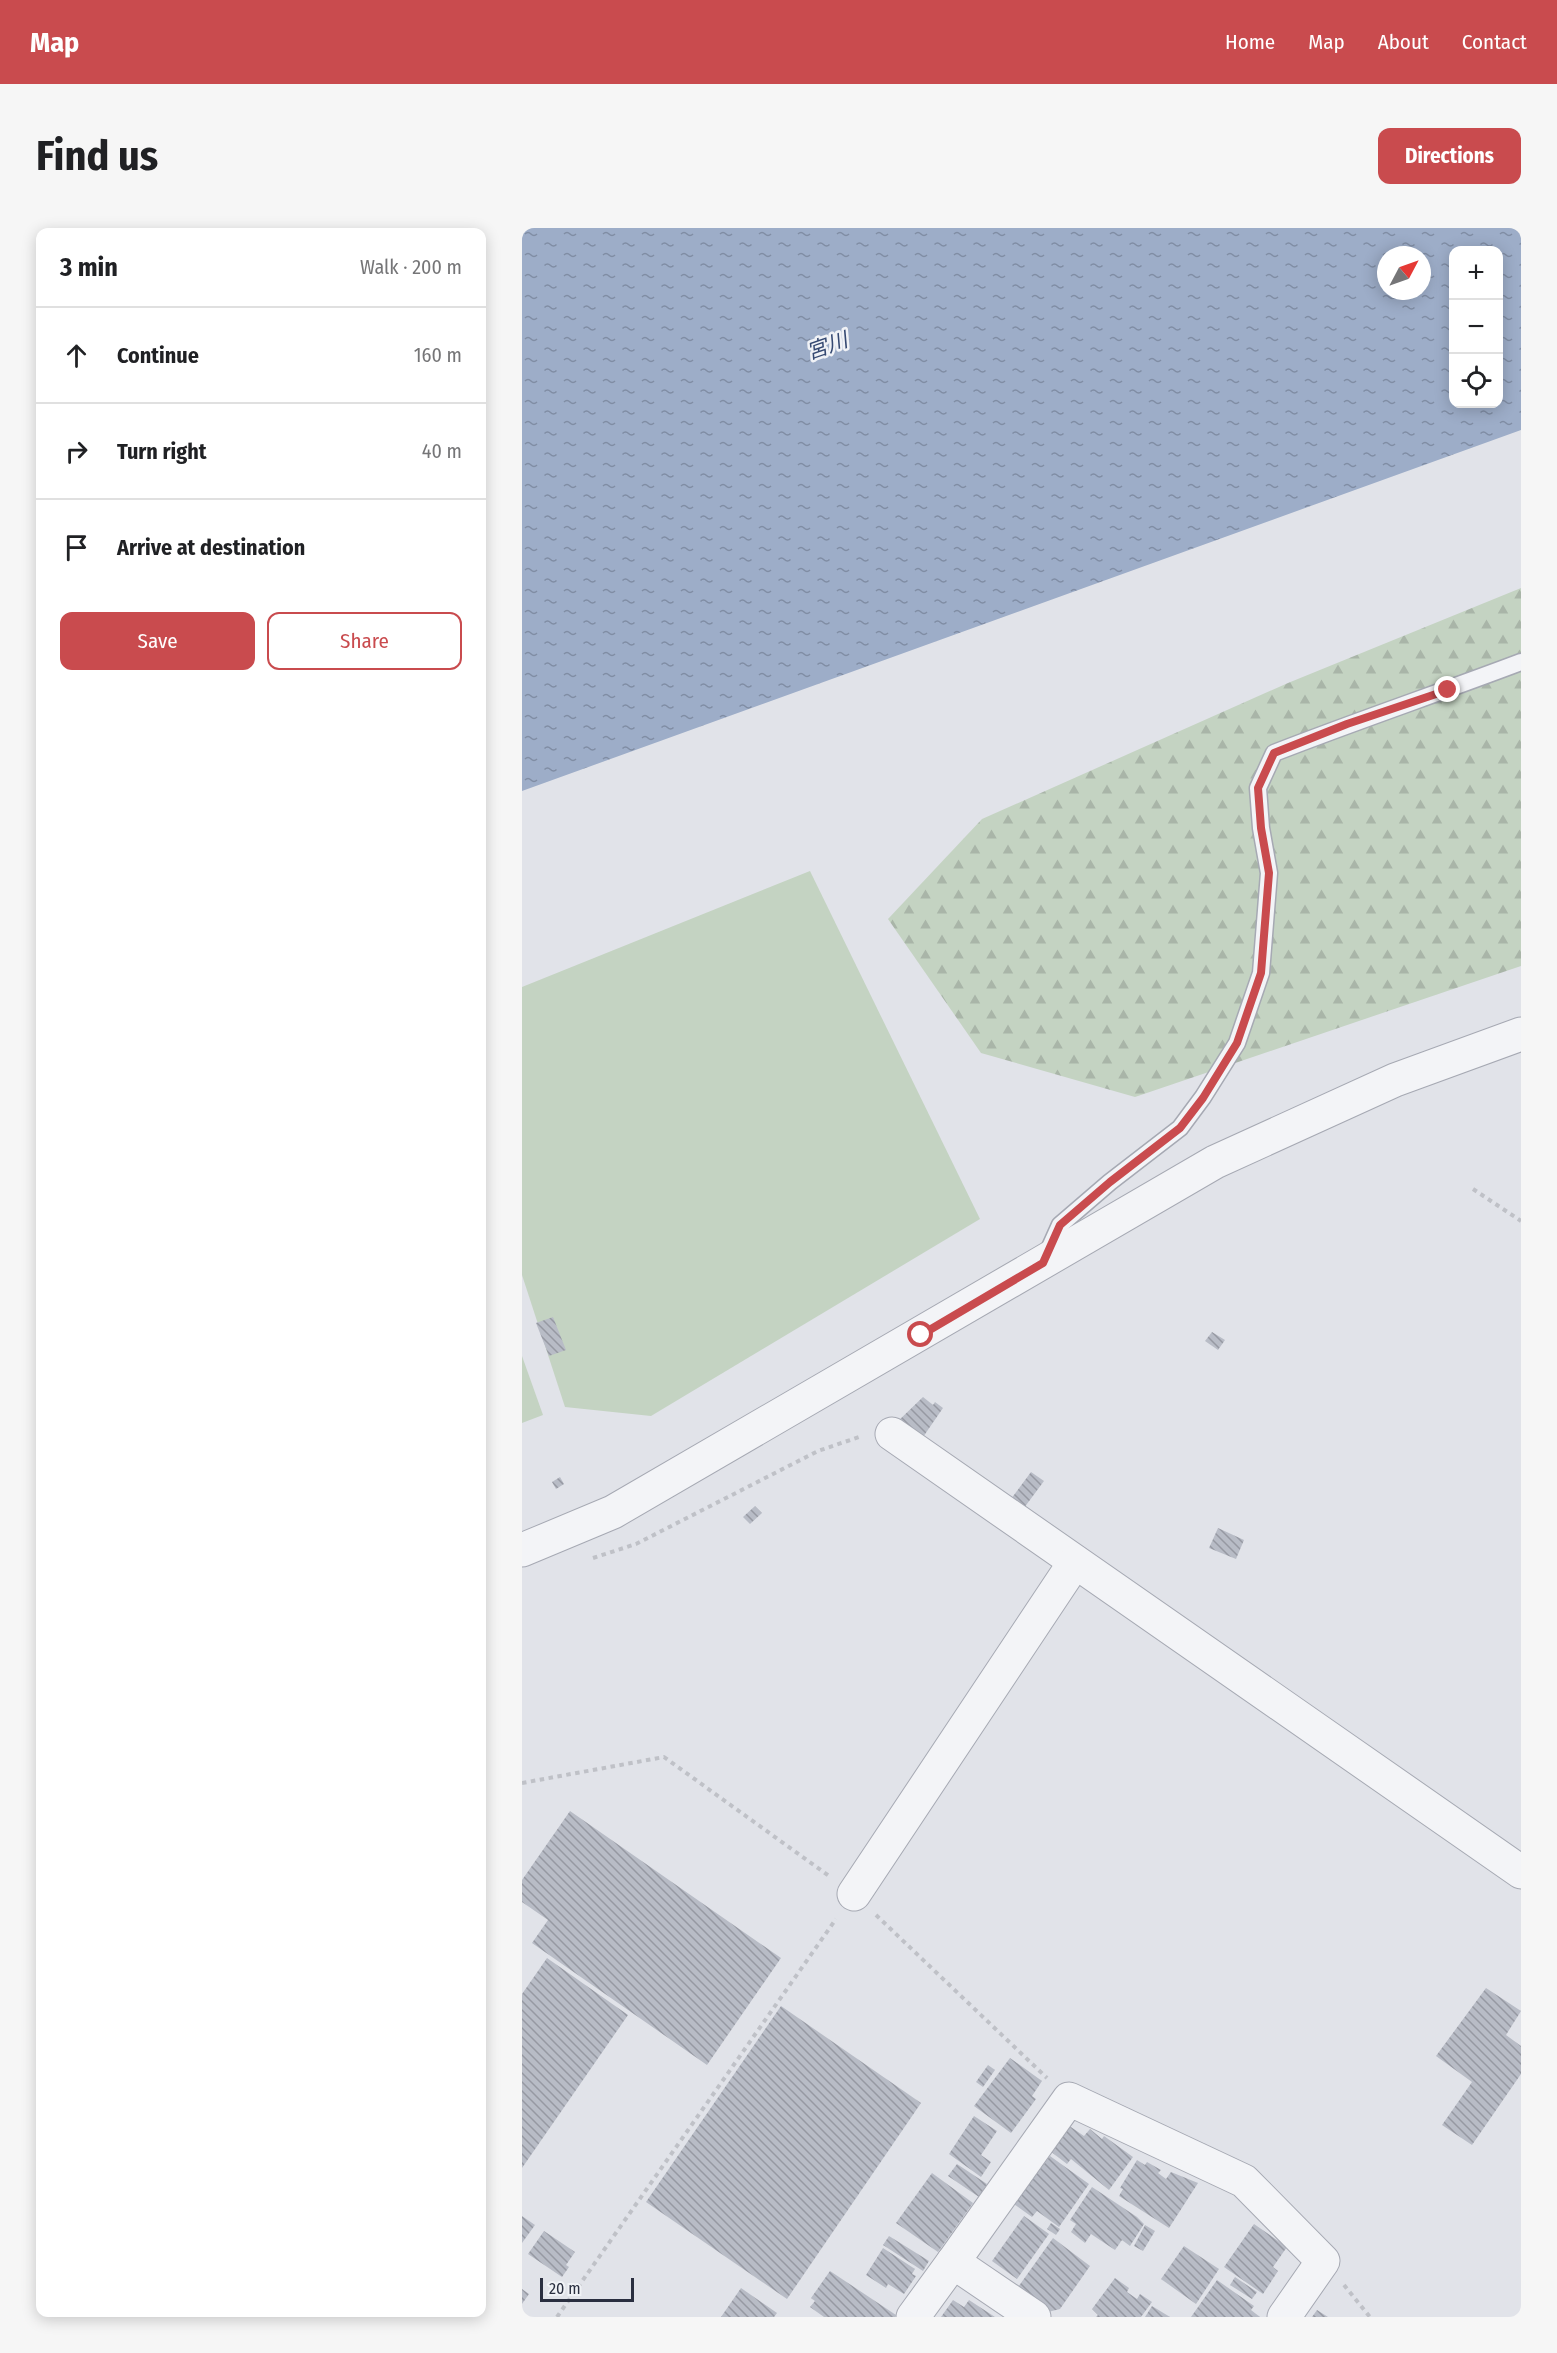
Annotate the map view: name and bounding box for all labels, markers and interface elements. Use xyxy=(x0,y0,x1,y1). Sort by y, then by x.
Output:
text: Map xyxy=(30,26,79,59)
text: Home xyxy=(1225,29,1275,55)
text: Map xyxy=(1308,29,1345,55)
text: About xyxy=(1378,29,1429,55)
text: Contact xyxy=(1462,29,1527,55)
button: Directions xyxy=(1378,128,1521,184)
text: Find us xyxy=(36,131,158,181)
north arrow xyxy=(1377,246,1431,300)
map controls xyxy=(1449,246,1503,408)
button: + xyxy=(1449,246,1503,300)
text: 3 min xyxy=(60,252,118,283)
text: Walk · 200 m xyxy=(360,255,462,279)
button: − xyxy=(1449,300,1503,354)
water label: 宮川 xyxy=(803,326,853,365)
icon: ahead xyxy=(60,339,93,372)
text: Continue xyxy=(117,342,199,369)
text: 160 m xyxy=(414,343,462,367)
button: locate xyxy=(1449,354,1503,408)
icon: right xyxy=(60,435,93,468)
text: Turn right xyxy=(117,438,206,465)
text: 40 m xyxy=(422,439,462,463)
icon: arrive xyxy=(60,531,93,564)
text: Arrive at destination xyxy=(117,534,305,561)
button: Save xyxy=(60,612,255,670)
button: Share xyxy=(267,612,462,670)
route end xyxy=(1434,676,1460,702)
route start xyxy=(907,1321,933,1347)
scale bar xyxy=(540,2275,634,2302)
text: 20 m xyxy=(549,2279,580,2298)

